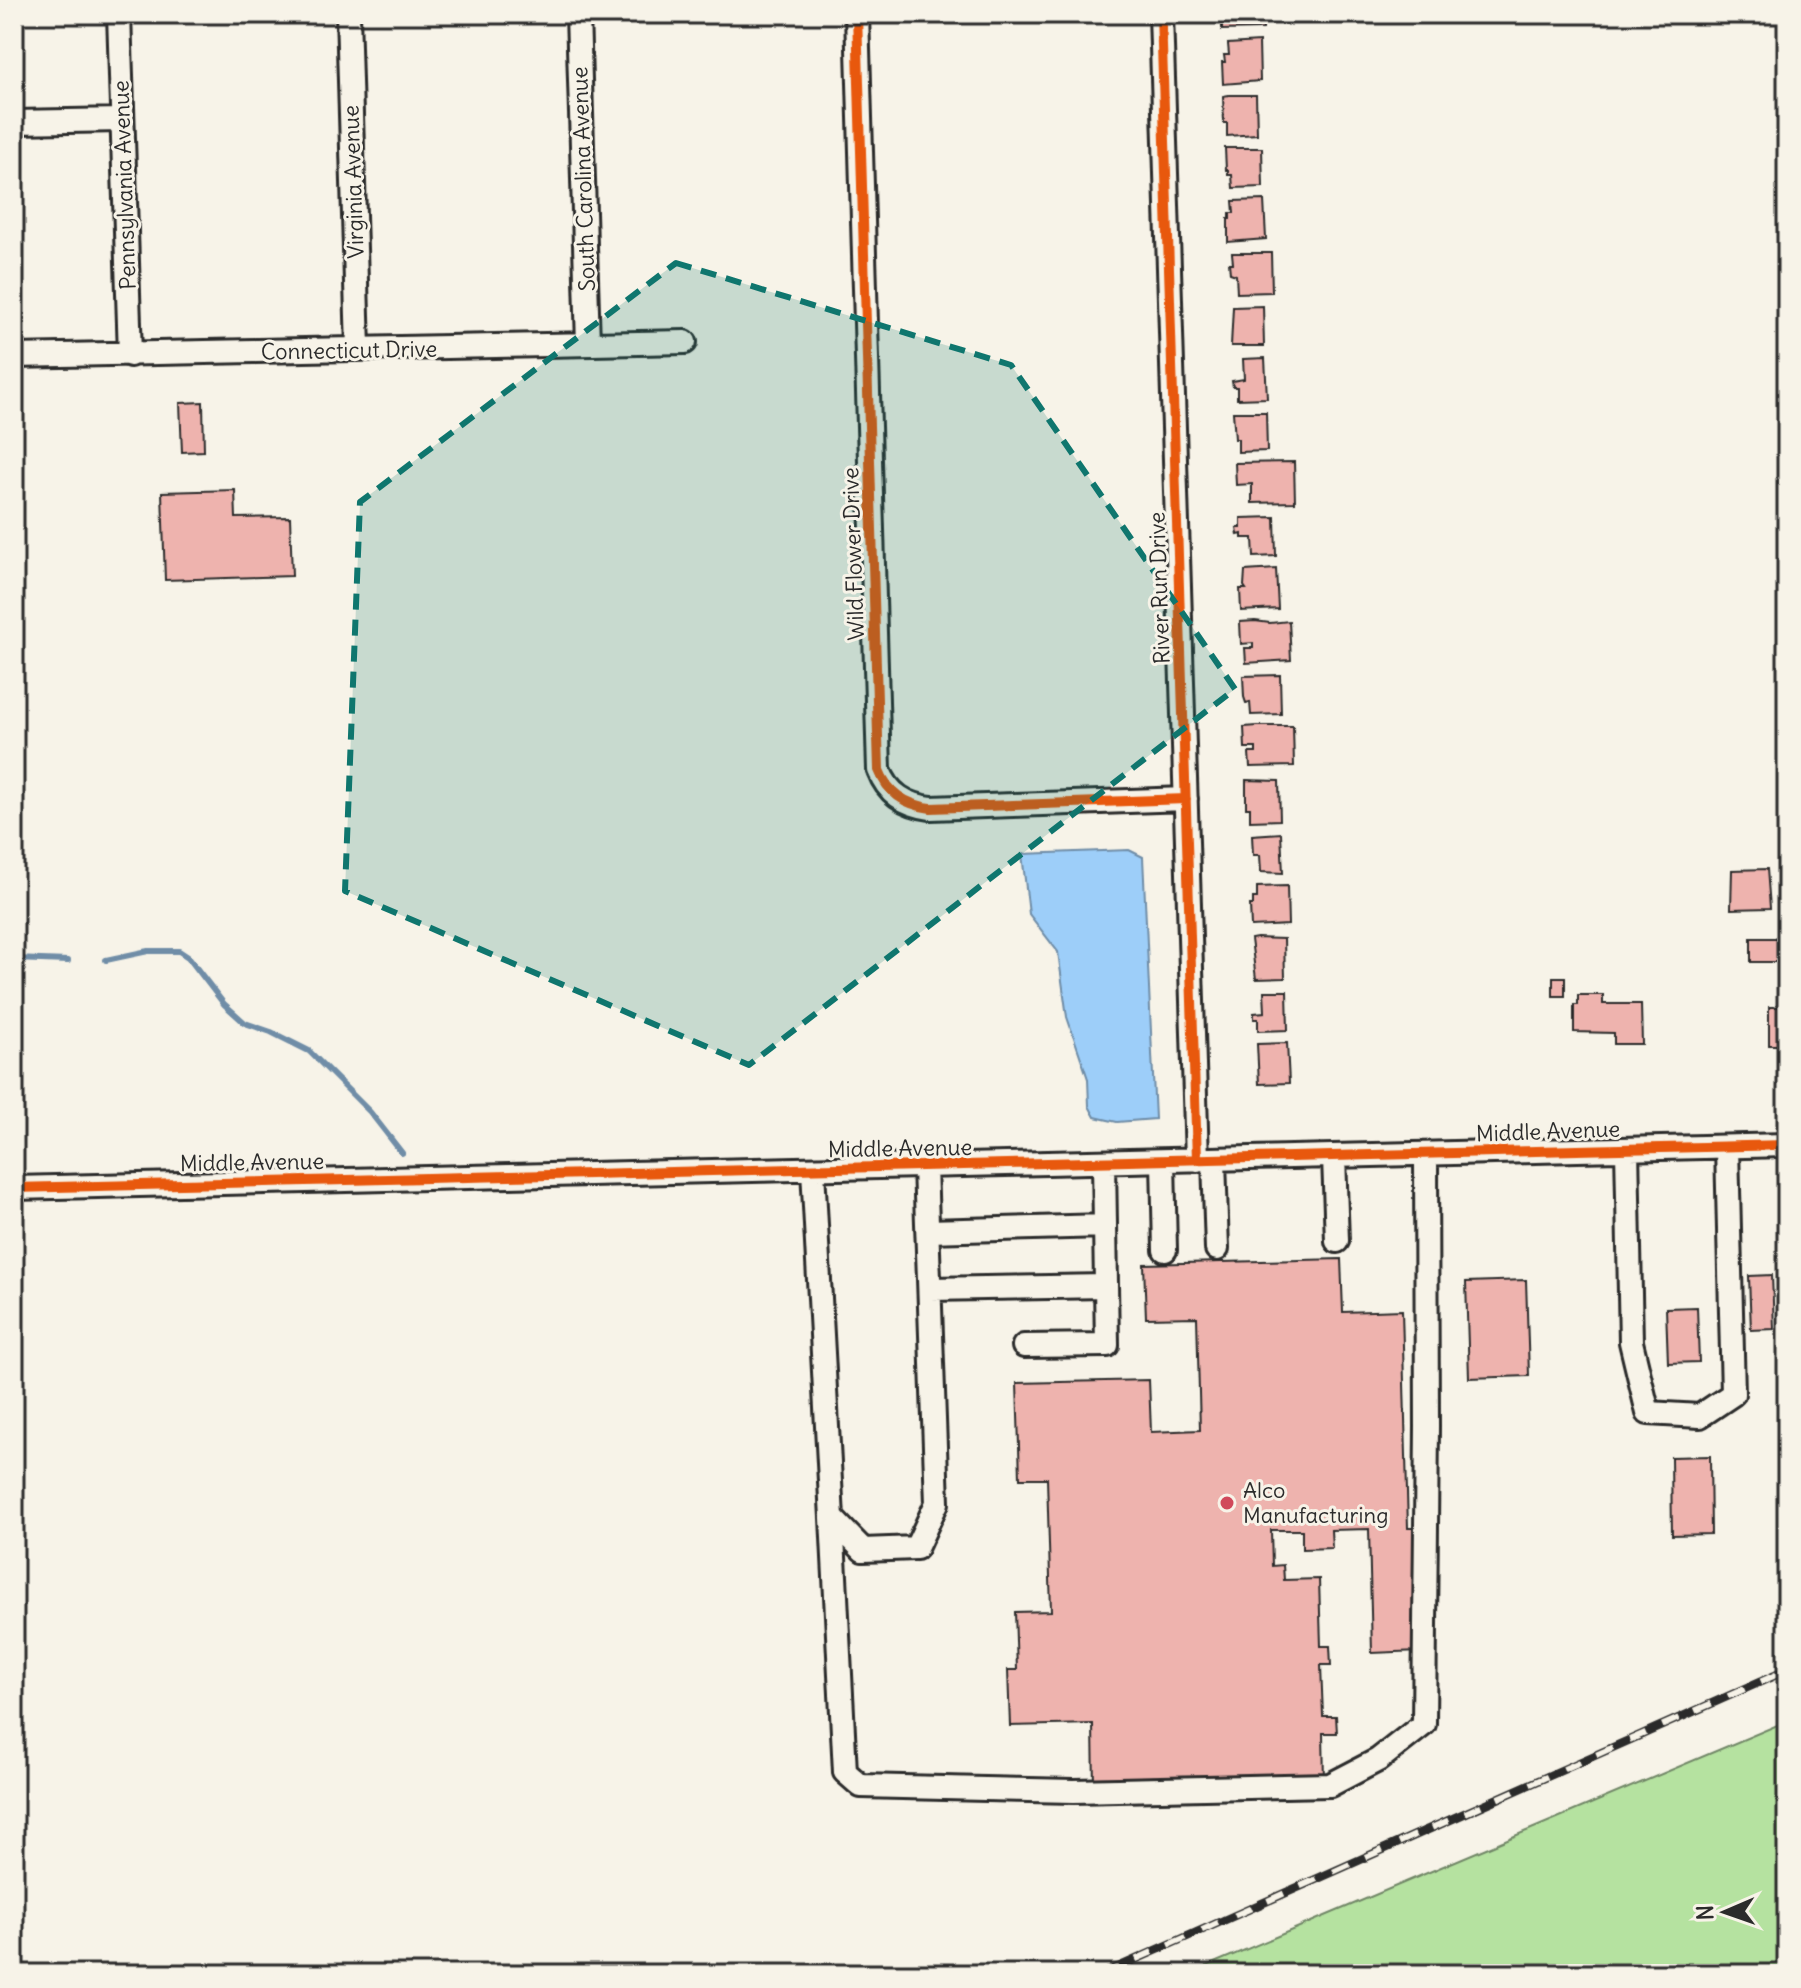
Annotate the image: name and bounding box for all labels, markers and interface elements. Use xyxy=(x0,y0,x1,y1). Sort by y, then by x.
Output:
street label: South Carolina Avenue xyxy=(565,66,601,292)
street label: Pennsylvania Avenue xyxy=(106,80,142,290)
street label: Virginia Avenue xyxy=(336,105,370,259)
street label: Connecticut Drive xyxy=(261,334,437,366)
street label: Wild Flower Drive xyxy=(836,467,870,641)
street label: River Run Drive xyxy=(1142,511,1176,665)
street label: Middle Avenue xyxy=(1475,1114,1621,1148)
street label: Middle Avenue xyxy=(828,1133,972,1163)
street label: Middle Avenue xyxy=(180,1147,324,1177)
place label: Alco Manufacturing xyxy=(1243,1476,1388,1529)
marker: Alco Manufacturing xyxy=(1218,1494,1236,1512)
north arrow xyxy=(1685,1872,1765,1952)
text: N xyxy=(1691,1905,1719,1921)

